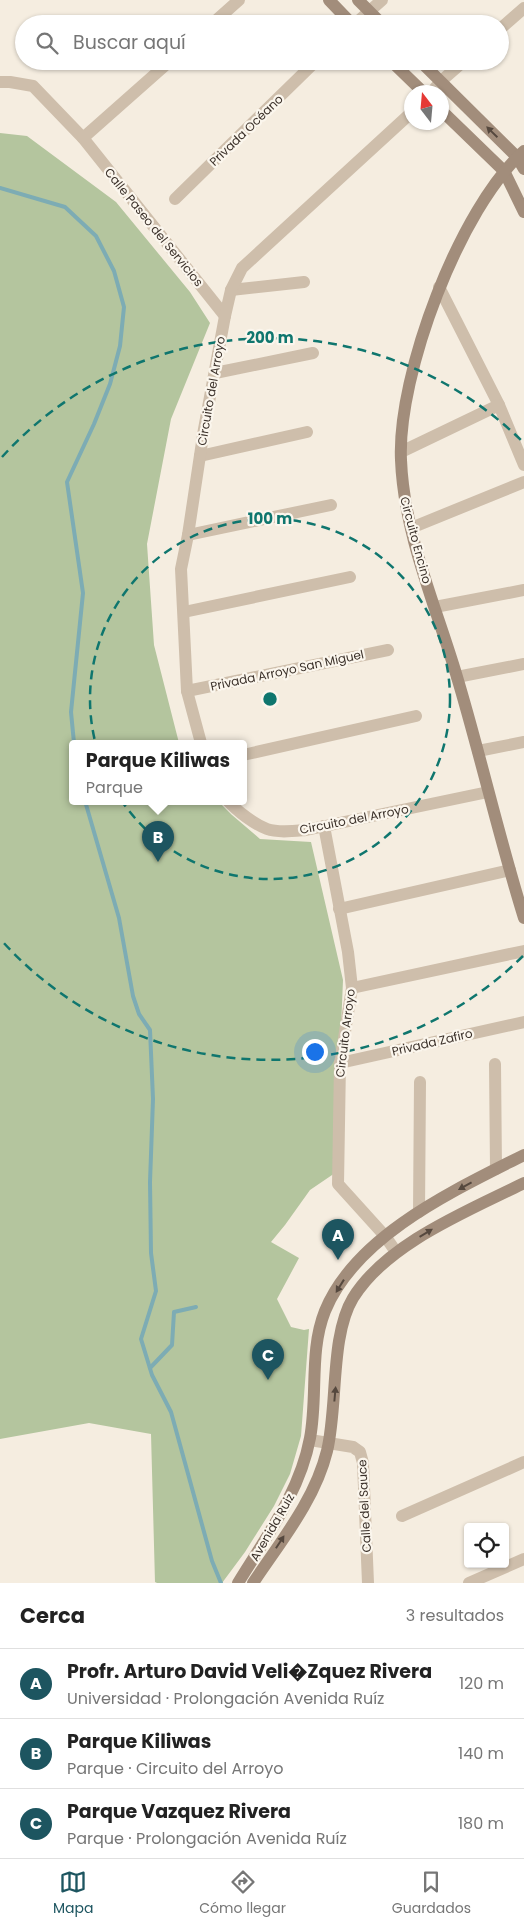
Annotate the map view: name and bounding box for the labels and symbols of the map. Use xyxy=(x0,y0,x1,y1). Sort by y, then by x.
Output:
north arrow xyxy=(404,85,449,130)
street label: Privada Océano xyxy=(205,90,287,170)
one-way arrow xyxy=(487,127,499,139)
street label: Calle Paseo del Servicios xyxy=(101,164,207,290)
text: 200 m xyxy=(246,327,294,348)
street label: Circuito del Arroyo xyxy=(193,335,229,447)
street label: Circuito Encino xyxy=(396,495,436,586)
text: 100 m xyxy=(248,508,292,529)
street label: Privada Arroyo San Miguel xyxy=(209,645,365,695)
centre of rings xyxy=(261,690,279,708)
street label: Circuito del Arroyo xyxy=(298,800,410,838)
pin: B xyxy=(142,821,174,862)
street label: Circuito Arroyo xyxy=(331,987,359,1078)
street label: Privada Zafiro xyxy=(390,1024,474,1060)
your location xyxy=(302,1039,328,1065)
one-way arrow xyxy=(459,1182,472,1191)
pin: A xyxy=(322,1219,354,1260)
one-way arrow xyxy=(420,1229,433,1238)
one-way arrow xyxy=(335,1279,344,1293)
pin: C xyxy=(252,1339,284,1380)
one-way arrow xyxy=(331,1386,339,1402)
street label: Calle del Sauce xyxy=(353,1459,375,1553)
street label: Avenida Ruiz xyxy=(246,1490,298,1564)
one-way arrow xyxy=(275,1536,285,1549)

